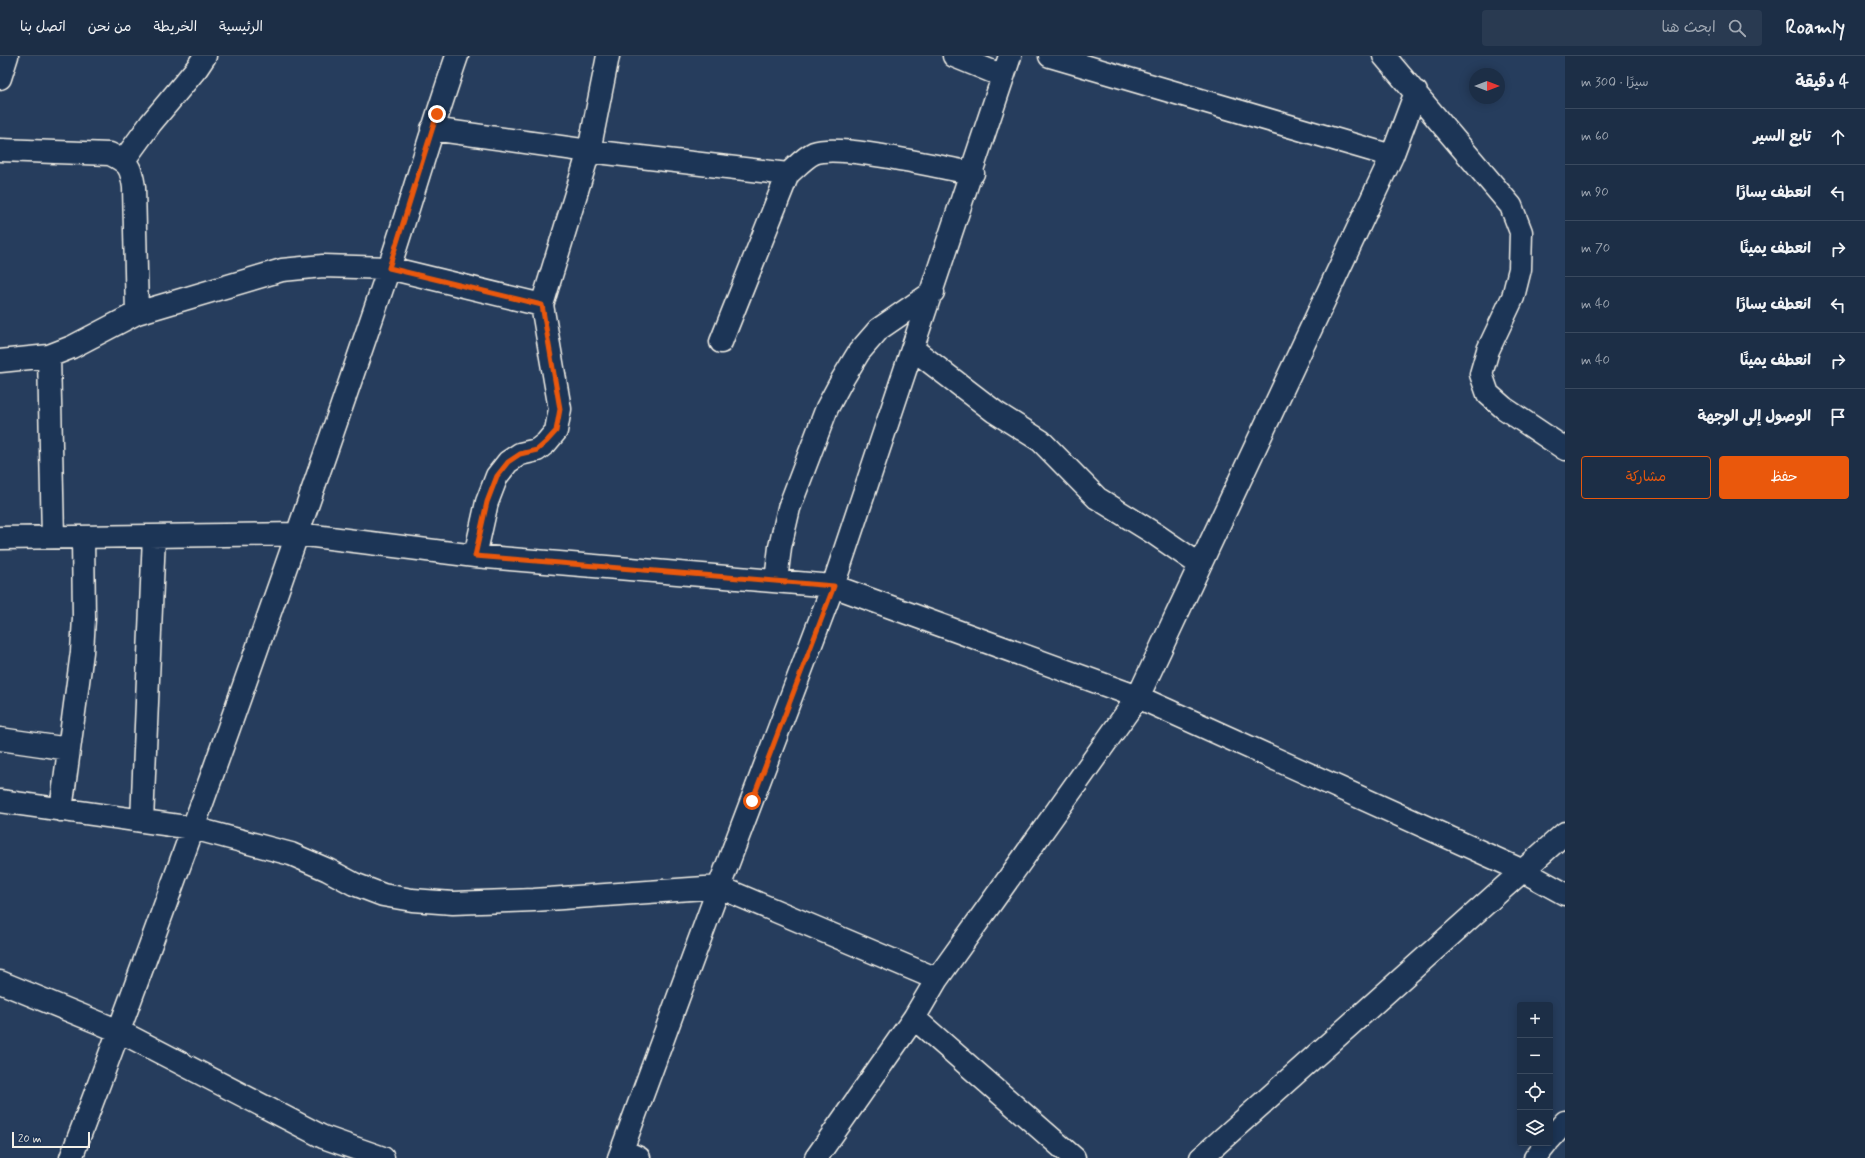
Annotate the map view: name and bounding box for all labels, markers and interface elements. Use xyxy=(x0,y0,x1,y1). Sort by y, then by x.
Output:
search box xyxy=(1482,10,1762,46)
text: Roamly xyxy=(1786,15,1845,40)
icon: search xyxy=(1726,17,1748,39)
text: اتصل بنا xyxy=(20,18,66,36)
text: من نحن xyxy=(88,18,131,36)
text: الخريطة xyxy=(153,18,197,36)
text: الرئيسية xyxy=(219,18,263,36)
text: ابحث هنا xyxy=(1661,18,1716,38)
north arrow xyxy=(1469,68,1505,104)
text: 4 دقيقة xyxy=(1795,71,1849,93)
text: سيرًا · 300 m xyxy=(1581,74,1649,91)
route end xyxy=(428,105,446,123)
icon: ahead xyxy=(1827,126,1849,148)
text: تابع السير xyxy=(1753,127,1811,147)
text: 60 m xyxy=(1581,128,1609,145)
icon: left xyxy=(1827,182,1849,204)
text: انعطف يسارًا xyxy=(1736,183,1811,203)
text: 90 m xyxy=(1581,184,1609,201)
icon: right xyxy=(1827,238,1849,260)
text: انعطف يمينًا xyxy=(1740,239,1811,259)
text: 70 m xyxy=(1581,240,1610,257)
icon: left xyxy=(1827,294,1849,316)
text: انعطف يسارًا xyxy=(1736,295,1811,315)
text: 40 m xyxy=(1581,296,1610,313)
icon: right xyxy=(1827,350,1849,372)
text: انعطف يمينًا xyxy=(1740,351,1811,371)
text: 40 m xyxy=(1581,352,1610,369)
icon: arrive xyxy=(1827,406,1849,428)
text: الوصول إلى الوجهة xyxy=(1697,407,1811,427)
button: مشاركة xyxy=(1581,456,1711,499)
button: حفظ xyxy=(1719,456,1849,499)
route start xyxy=(743,792,761,810)
map controls xyxy=(1517,1002,1553,1146)
button: + xyxy=(1517,1002,1553,1038)
button: − xyxy=(1517,1038,1553,1074)
button: locate xyxy=(1517,1074,1553,1110)
button: layers xyxy=(1517,1110,1553,1146)
scale bar xyxy=(12,1130,90,1149)
text: 20 m xyxy=(18,1132,41,1146)

